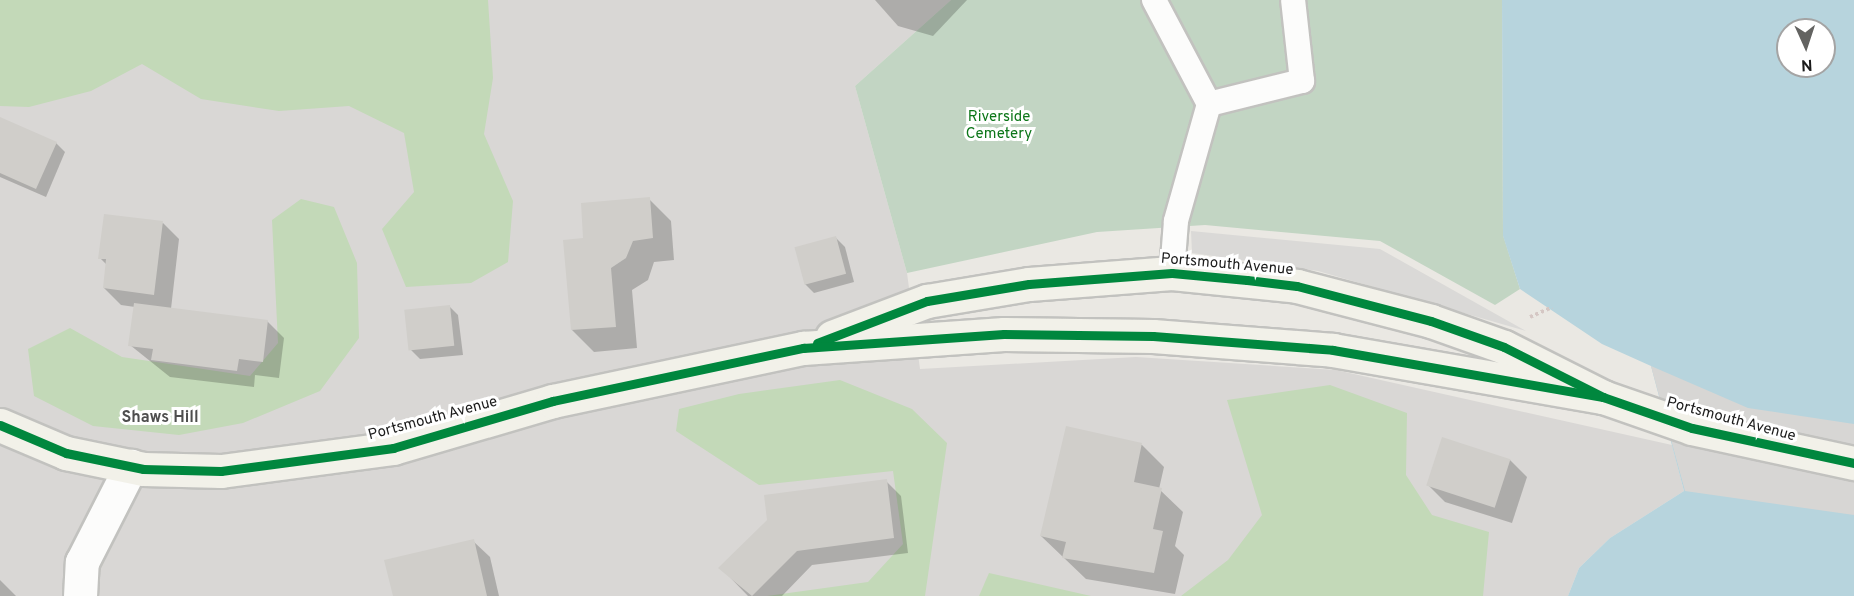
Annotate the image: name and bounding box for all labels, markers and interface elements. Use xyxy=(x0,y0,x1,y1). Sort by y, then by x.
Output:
north arrow xyxy=(1776,18,1836,78)
text: N xyxy=(1801,54,1813,74)
park label: Riverside Cemetery xyxy=(966,108,1032,143)
street label: Portsmouth Avenue xyxy=(1160,250,1294,280)
street label: Portsmouth Avenue xyxy=(366,393,500,445)
street label: Portsmouth Avenue xyxy=(1664,394,1798,446)
district label: Shaws Hill xyxy=(121,408,199,428)

